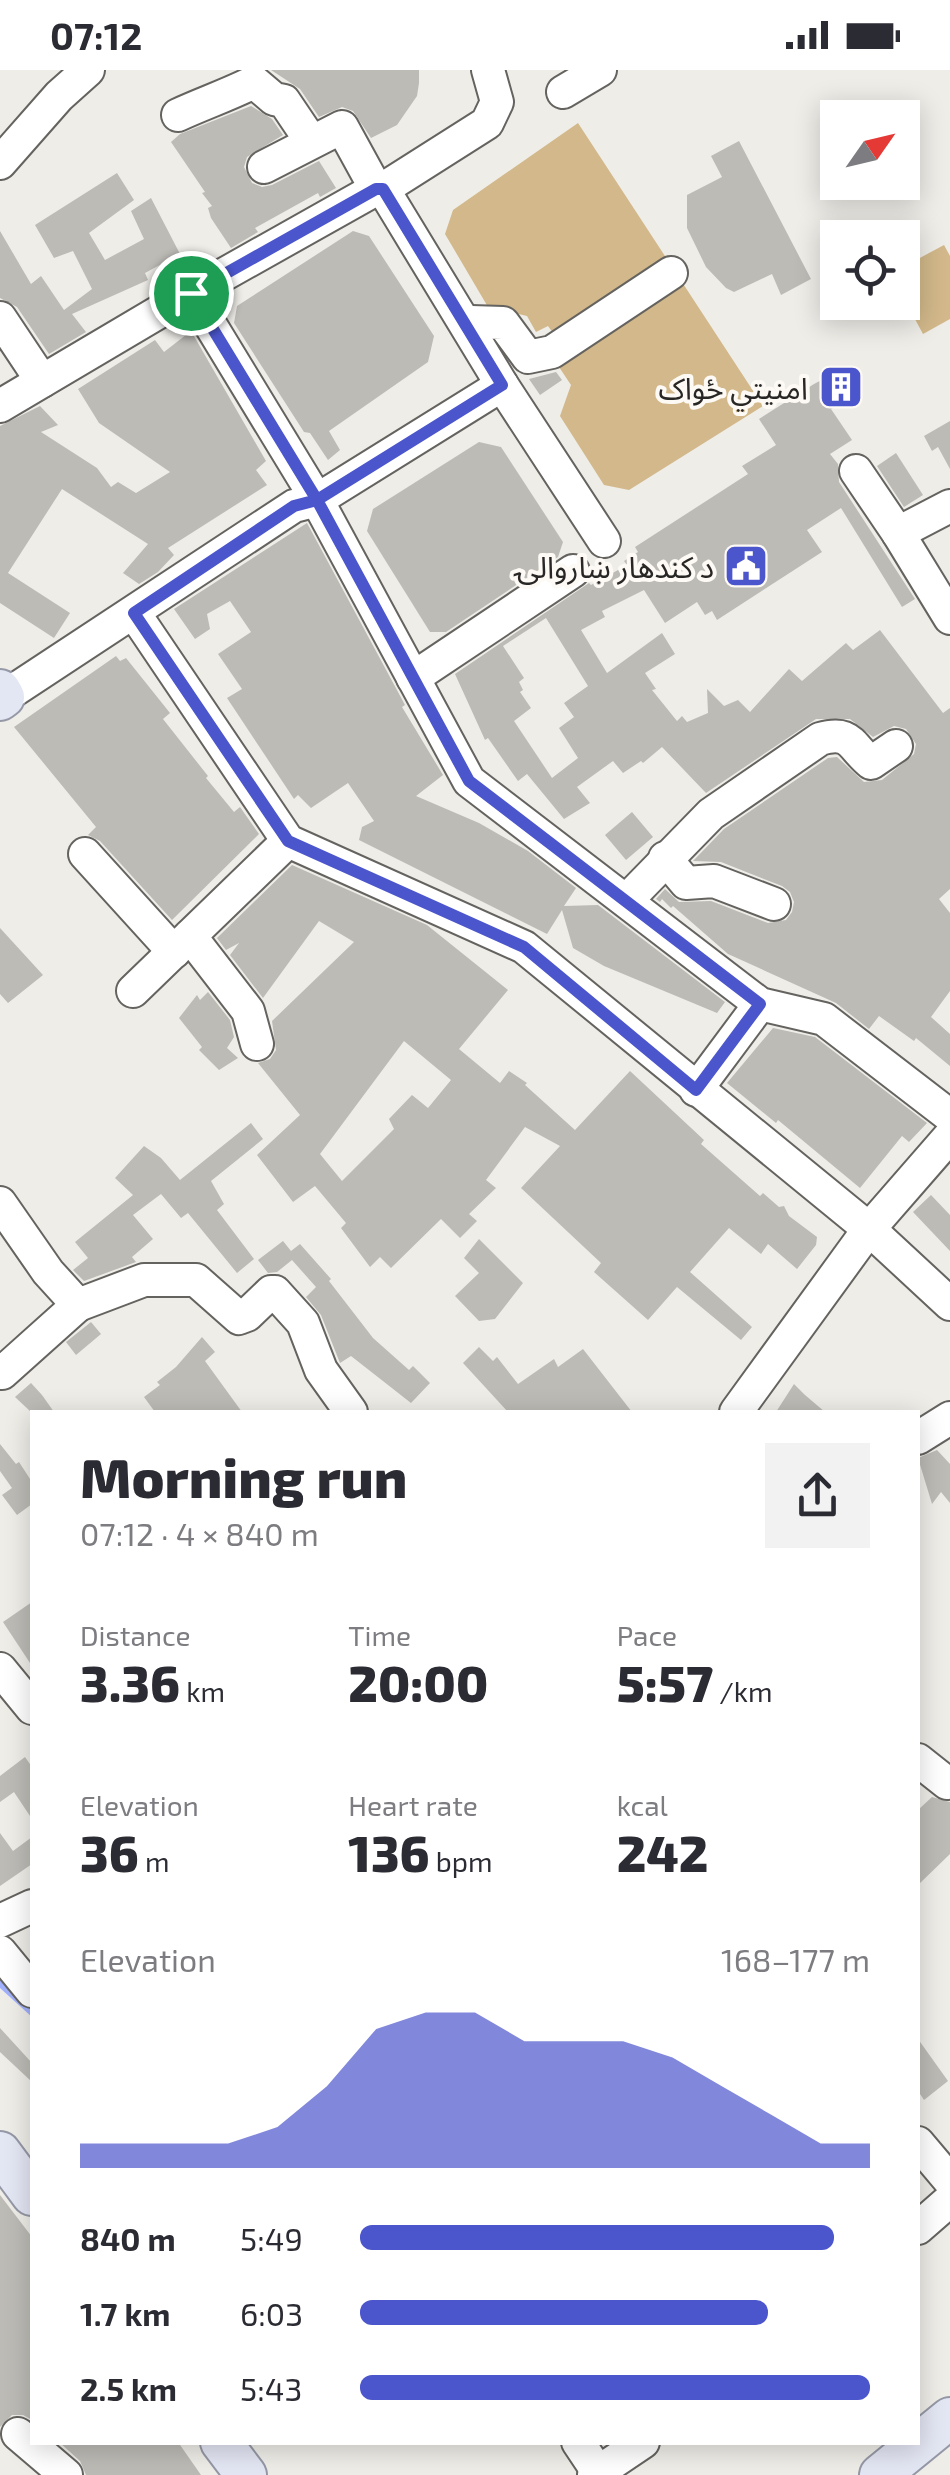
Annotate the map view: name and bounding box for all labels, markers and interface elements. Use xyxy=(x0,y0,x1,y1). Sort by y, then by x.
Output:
text: 07:12 xyxy=(50,12,142,58)
north arrow xyxy=(820,100,920,200)
map controls xyxy=(820,100,920,320)
button: locate xyxy=(820,220,920,320)
pin xyxy=(149,251,234,336)
icon: arrive xyxy=(164,266,219,321)
building icon: امنيتي ځواک xyxy=(818,364,864,410)
place label: امنيتي ځواک xyxy=(658,369,808,412)
public building icon: د کندهار ښاروالۍ xyxy=(723,543,769,589)
place label: د کندهار ښاروالۍ xyxy=(514,548,714,585)
text: Morning run xyxy=(80,1443,408,1509)
button: share xyxy=(765,1443,870,1548)
text: 07:12 · 4 × 840 m xyxy=(80,1514,319,1552)
text: Distance xyxy=(80,1618,191,1652)
text: Time xyxy=(348,1618,411,1652)
text: Pace xyxy=(617,1618,677,1652)
text: 3.36 xyxy=(80,1652,180,1712)
text: 20:00 xyxy=(348,1652,488,1712)
text: 5:57 xyxy=(617,1652,713,1712)
text: km xyxy=(180,1674,225,1708)
text: /km xyxy=(713,1674,772,1708)
text: Elevation xyxy=(80,1788,199,1822)
text: Heart rate xyxy=(348,1788,478,1822)
text: kcal xyxy=(617,1788,668,1822)
text: 36 xyxy=(80,1822,139,1882)
text: 136 xyxy=(348,1822,430,1882)
text: 242 xyxy=(617,1822,708,1882)
text: m xyxy=(139,1844,169,1878)
text: bpm xyxy=(430,1844,493,1878)
text: Elevation xyxy=(80,1940,216,1978)
text: 168–177 m xyxy=(721,1940,870,1978)
text: 840 m xyxy=(80,2219,176,2257)
text: 5:49 xyxy=(240,2219,303,2257)
text: 1.7 km xyxy=(80,2294,170,2332)
text: 6:03 xyxy=(240,2294,303,2332)
text: 2.5 km xyxy=(80,2369,177,2407)
text: 5:43 xyxy=(240,2369,302,2407)

